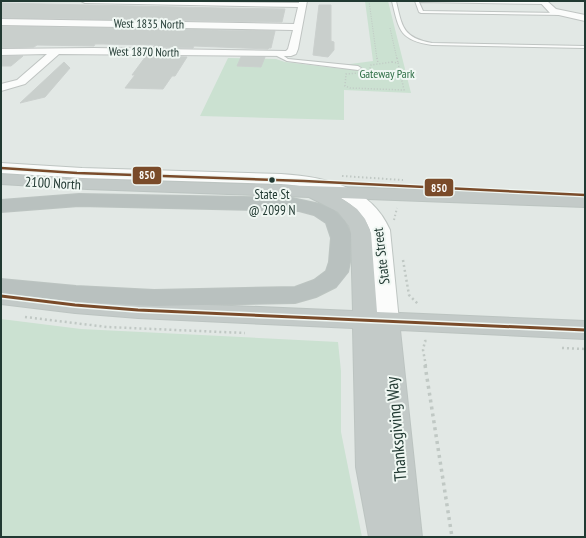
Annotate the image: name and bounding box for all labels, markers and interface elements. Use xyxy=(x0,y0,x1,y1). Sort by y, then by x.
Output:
street label: West 1835 North xyxy=(114,15,184,32)
street label: West 1870 North xyxy=(109,43,179,60)
park label: Gateway Park xyxy=(359,66,415,81)
line badge: 850 xyxy=(132,166,162,185)
text: 850 xyxy=(139,168,155,182)
street label: 2100 North xyxy=(25,173,81,193)
marker: State St @ 2099 N xyxy=(267,175,277,185)
line badge: 850 xyxy=(424,178,454,197)
text: 850 xyxy=(431,181,447,195)
place label: State St @ 2099 N xyxy=(248,186,296,219)
street label: State Street xyxy=(369,227,393,285)
street label: Thanksgiving Way xyxy=(380,375,412,482)

